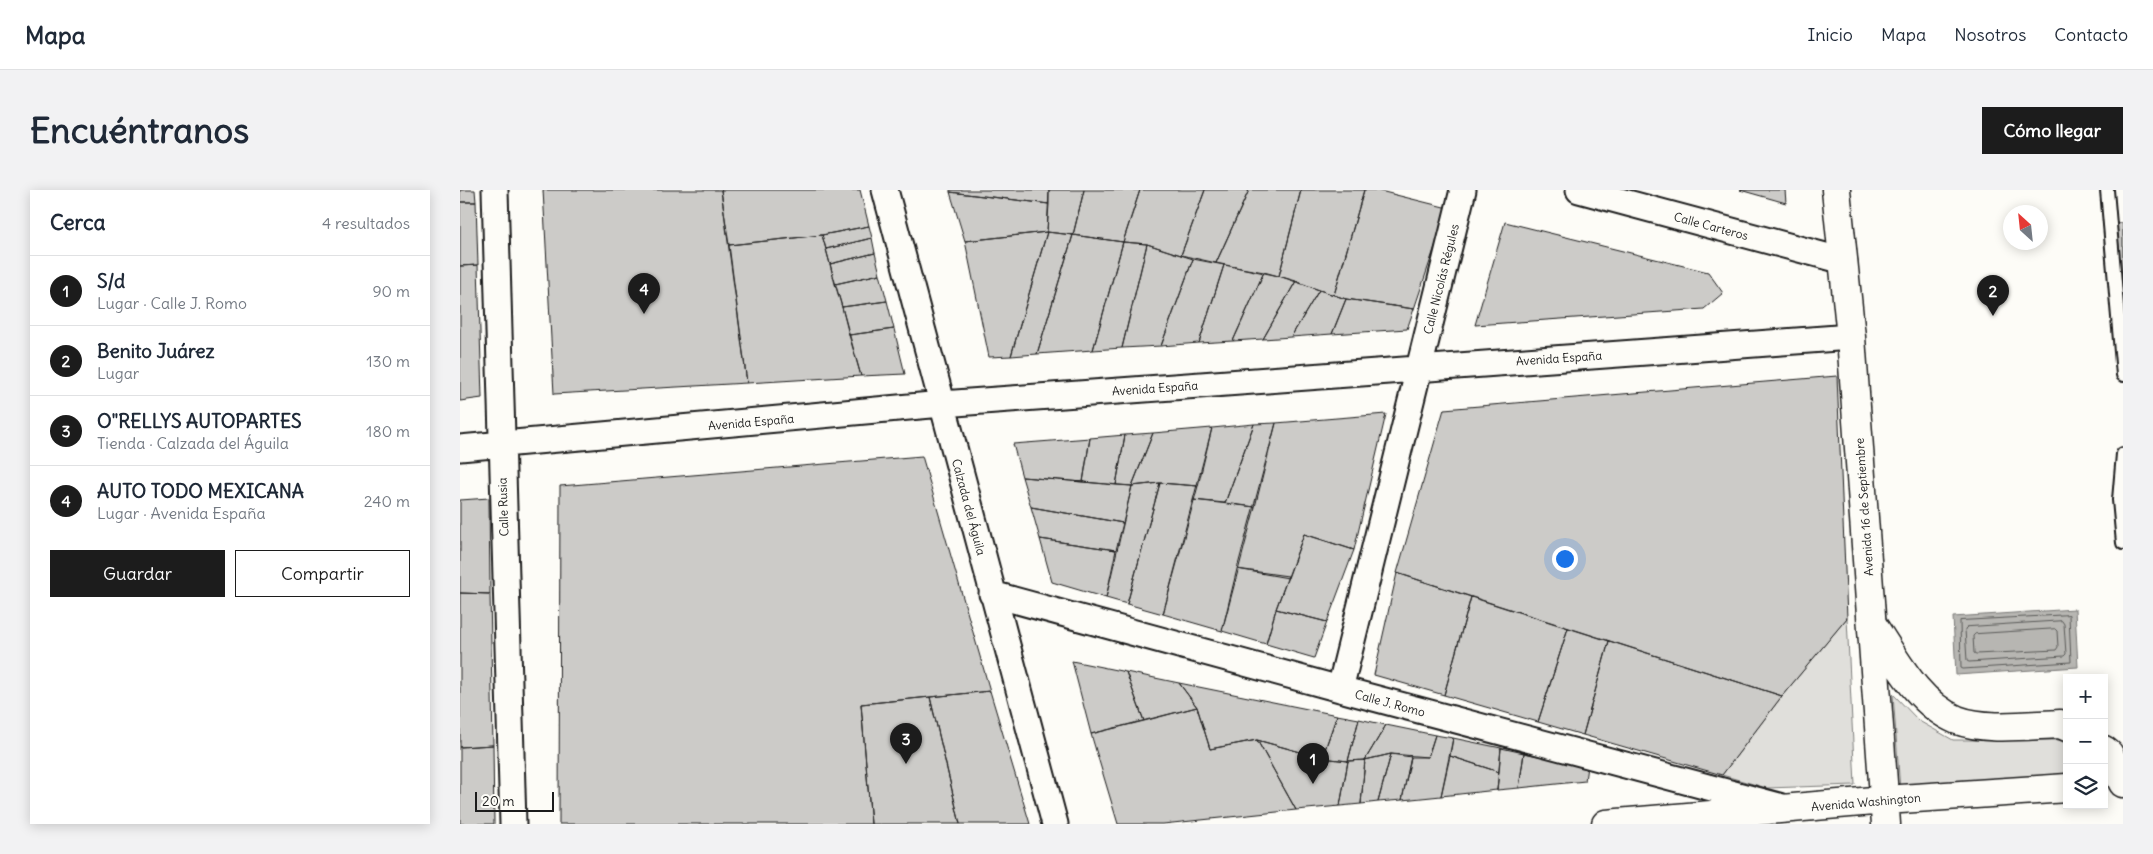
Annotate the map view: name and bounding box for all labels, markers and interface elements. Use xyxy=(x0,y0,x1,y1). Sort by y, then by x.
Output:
text: Mapa xyxy=(25,20,85,50)
text: Inicio xyxy=(1807,23,1853,46)
text: Mapa xyxy=(1881,23,1926,46)
text: Nosotros xyxy=(1954,23,2026,46)
text: Contacto xyxy=(2054,23,2128,46)
button: Cómo llegar xyxy=(1982,107,2123,154)
text: Encuéntranos xyxy=(30,108,249,152)
north arrow xyxy=(2003,205,2048,250)
text: Cerca xyxy=(50,209,105,236)
street label: Calle Carteros xyxy=(1672,209,1750,243)
text: 4 resultados xyxy=(322,213,410,233)
street label: Calle Nicolás Régules xyxy=(1420,222,1462,336)
text: S/d xyxy=(97,269,125,293)
pin: 4 xyxy=(628,273,660,314)
pin: 2 xyxy=(1977,275,2009,316)
text: 1 xyxy=(63,281,69,301)
text: 90 m xyxy=(372,281,410,301)
text: Lugar · Calle J. Romo xyxy=(97,293,247,313)
text: Benito Juárez xyxy=(97,339,215,363)
street label: Avenida España xyxy=(1515,347,1603,368)
text: 2 xyxy=(62,351,70,371)
text: 130 m xyxy=(366,351,410,371)
text: Lugar xyxy=(97,363,139,383)
street label: Avenida España xyxy=(1111,377,1199,398)
text: O"RELLYS AUTOPARTES xyxy=(97,409,302,433)
street label: Avenida España xyxy=(707,411,795,433)
text: 3 xyxy=(61,421,71,441)
text: 180 m xyxy=(366,421,410,441)
text: Tienda · Calzada del Águila xyxy=(97,433,289,453)
street label: Avenida 16 de Septiembre xyxy=(1852,437,1876,577)
street label: Calzada del Águila xyxy=(949,457,989,557)
street label: Calle Rusia xyxy=(494,477,512,537)
text: AUTO TODO MEXICANA xyxy=(97,479,304,503)
text: 4 xyxy=(61,491,71,511)
text: 240 m xyxy=(364,491,410,511)
text: Lugar · Avenida España xyxy=(97,503,266,523)
your location xyxy=(1552,546,1578,572)
button: Guardar xyxy=(50,550,225,597)
button: Compartir xyxy=(235,550,410,597)
map controls xyxy=(2063,674,2108,809)
button: + xyxy=(2063,674,2108,719)
street label: Calle J. Romo xyxy=(1353,686,1427,720)
button: − xyxy=(2063,719,2108,764)
pin: 3 xyxy=(890,723,922,764)
pin: 1 xyxy=(1297,743,1329,784)
button: layers xyxy=(2063,764,2108,809)
scale bar xyxy=(475,789,554,812)
street label: Avenida Washington xyxy=(1810,790,1922,814)
text: 20 m xyxy=(482,792,515,810)

